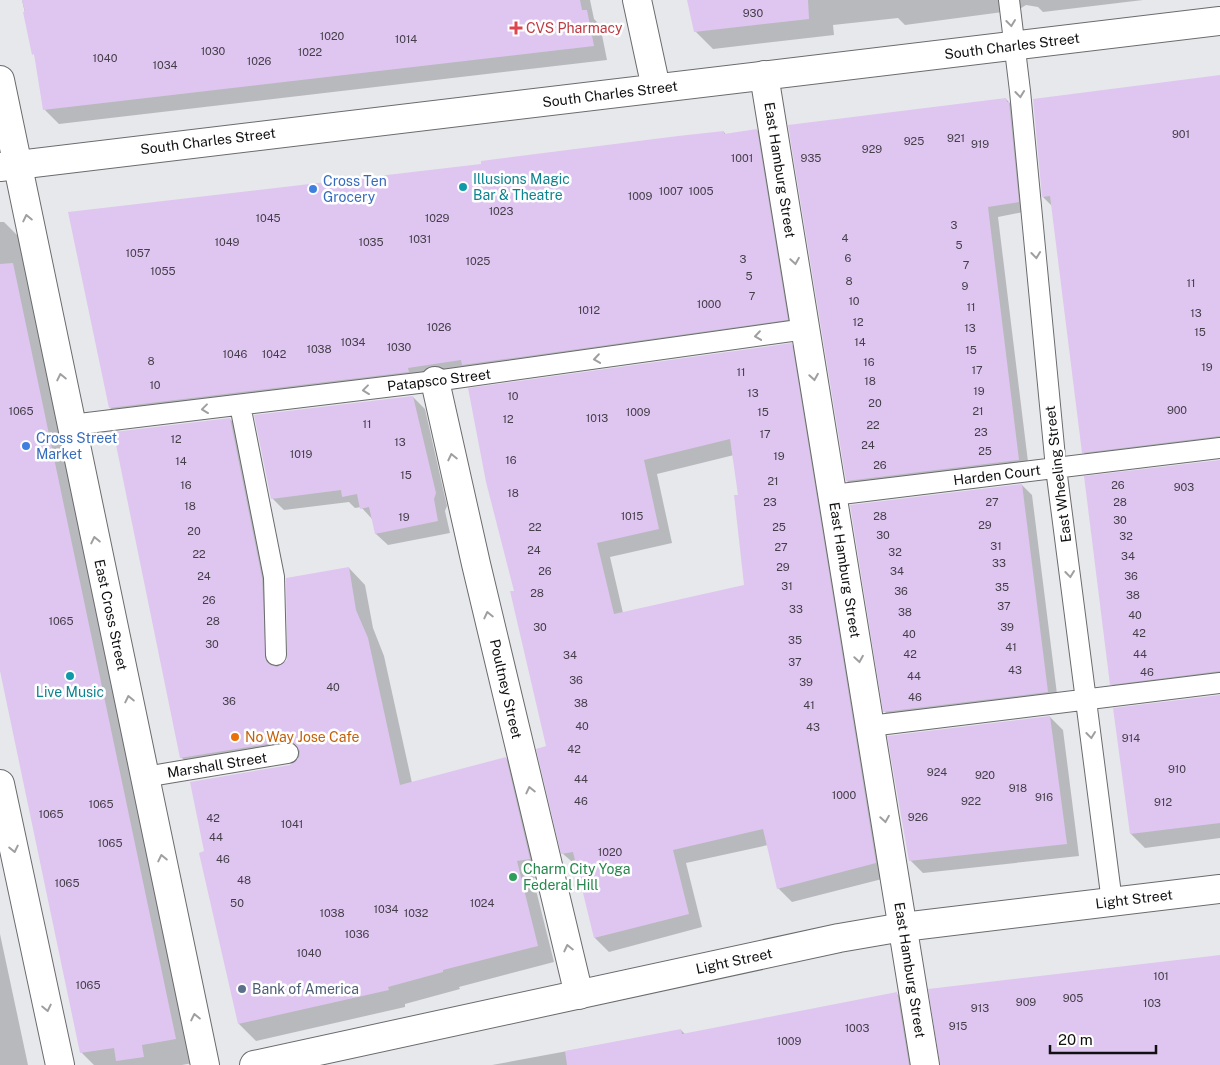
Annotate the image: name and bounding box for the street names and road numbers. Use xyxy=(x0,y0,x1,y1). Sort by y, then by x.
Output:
street label: South Charles Street xyxy=(943,30,1081,62)
street label: South Charles Street xyxy=(541,78,679,110)
street label: East Hamburg Street xyxy=(761,101,799,239)
street label: South Charles Street xyxy=(139,125,277,157)
street label: Patapsco Street xyxy=(386,366,492,394)
street label: East Wheeling Street xyxy=(1042,405,1074,543)
street label: Harden Court xyxy=(952,462,1042,488)
street label: East Hamburg Street xyxy=(826,501,864,639)
street label: East Cross Street xyxy=(91,558,131,672)
street label: Poultney Street xyxy=(487,638,525,740)
street label: Marshall Street xyxy=(166,749,268,781)
street label: Light Street xyxy=(1094,886,1174,912)
street label: East Hamburg Street xyxy=(891,901,929,1039)
street label: Light Street xyxy=(694,945,774,977)

